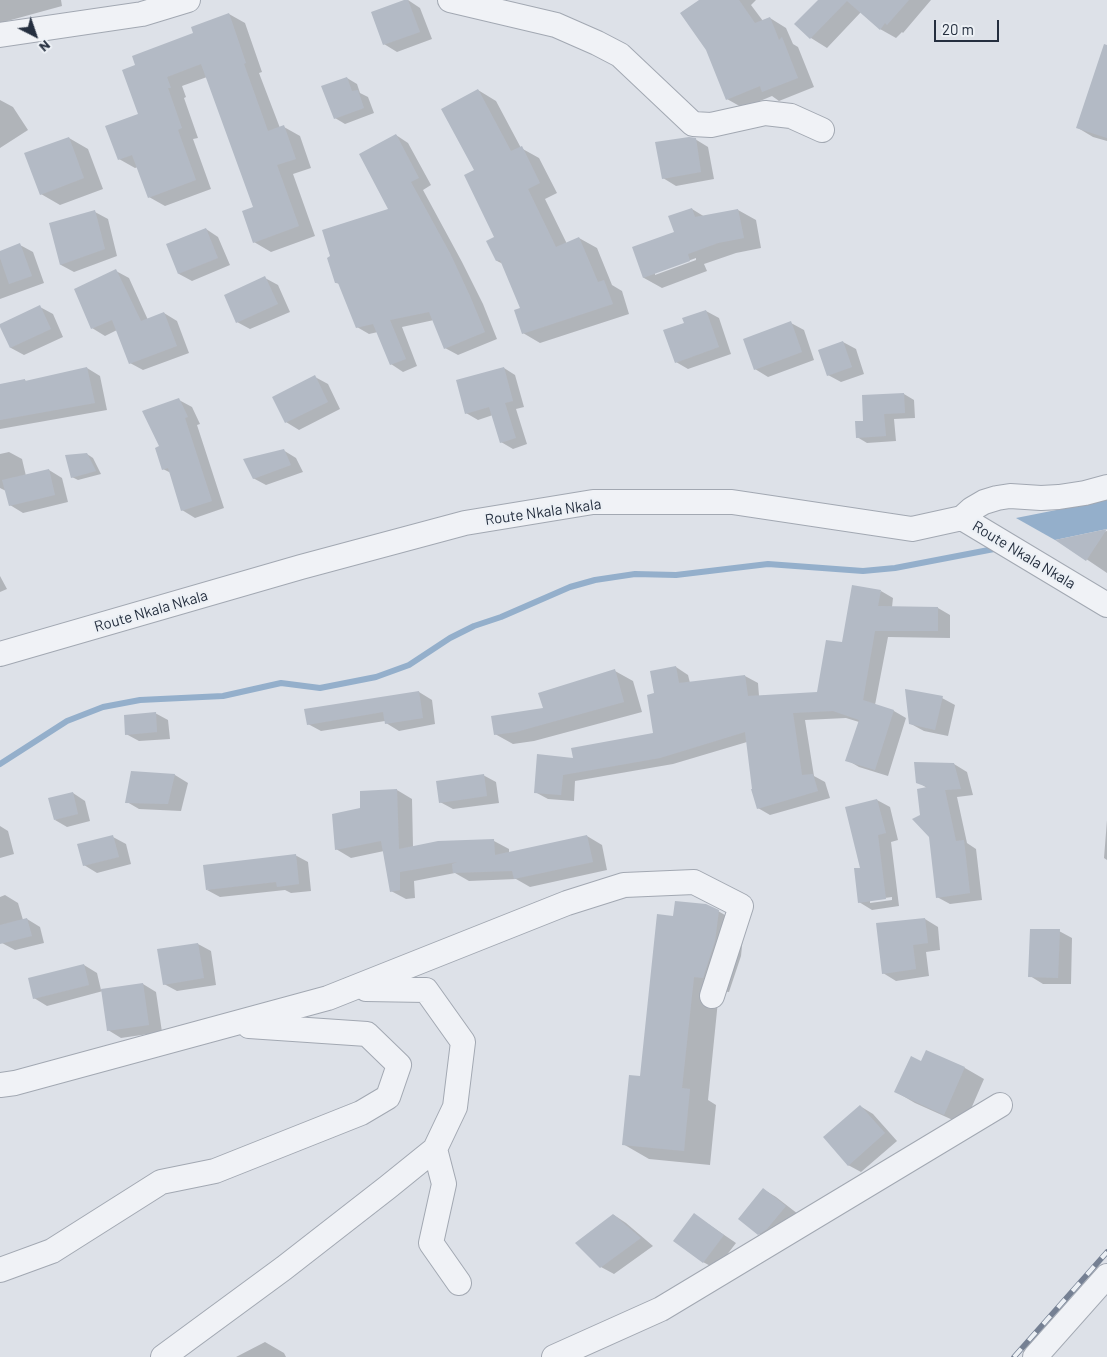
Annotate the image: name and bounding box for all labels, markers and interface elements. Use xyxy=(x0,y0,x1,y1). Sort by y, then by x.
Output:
north arrow xyxy=(10,10,60,60)
scale bar xyxy=(937,10,1002,42)
text: 20 m xyxy=(942,20,974,38)
text: N xyxy=(36,37,54,56)
street label: Route Nkala Nkala xyxy=(484,495,602,529)
street label: Route Nkala Nkala xyxy=(969,517,1079,593)
street label: Route Nkala Nkala xyxy=(92,586,210,636)

